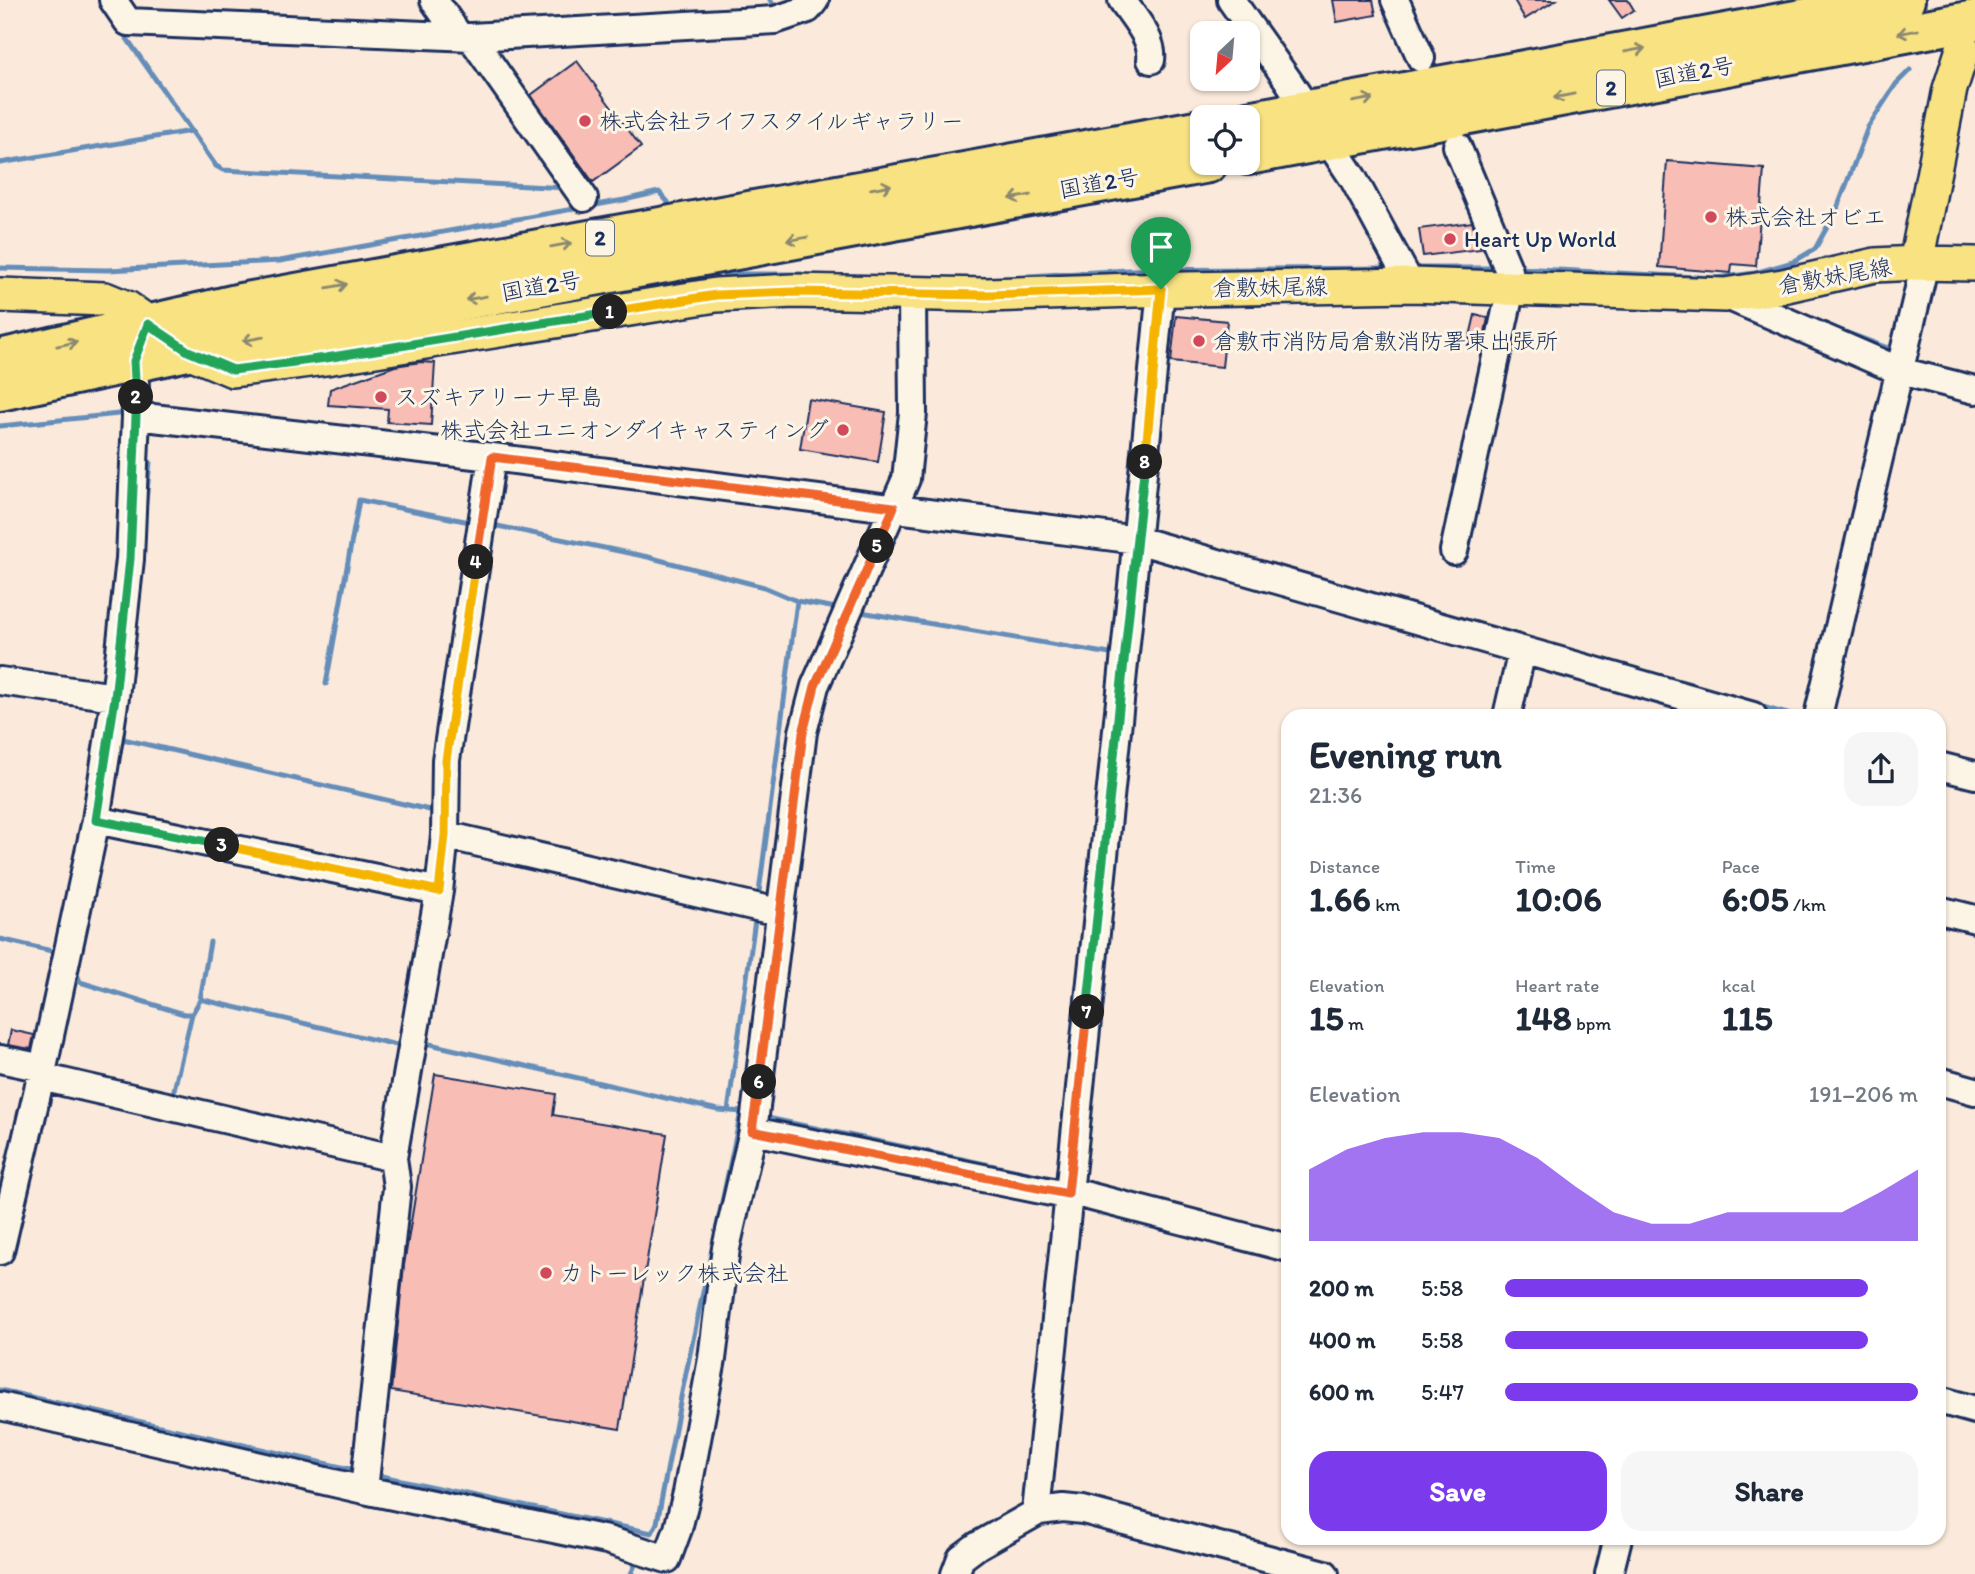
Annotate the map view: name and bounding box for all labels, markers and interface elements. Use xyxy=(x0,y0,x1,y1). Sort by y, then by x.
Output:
north arrow xyxy=(1190,21,1260,91)
map controls xyxy=(1190,21,1260,175)
one-way arrow xyxy=(1897,26,1920,39)
one-way arrow xyxy=(1623,42,1646,56)
street label: 国道2号 xyxy=(1652,51,1736,93)
road number: 2 xyxy=(1597,70,1625,106)
one-way arrow xyxy=(1553,90,1576,104)
one-way arrow xyxy=(1351,93,1374,106)
button: locate xyxy=(1190,105,1260,175)
place label: 株式会社ライフスタイルギャラリー xyxy=(599,107,964,135)
marker: 株式会社ライフスタイルギャラリー xyxy=(577,113,593,129)
street label: 国道2号 xyxy=(1057,162,1141,204)
one-way arrow xyxy=(869,180,892,194)
one-way arrow xyxy=(1009,191,1032,205)
place label: 株式会社オビエ xyxy=(1725,203,1886,231)
marker: 株式会社オビエ xyxy=(1703,209,1719,225)
pin xyxy=(1131,217,1191,289)
road number: 2 xyxy=(586,220,614,256)
place label: Heart Up World xyxy=(1464,225,1617,253)
icon: arrive xyxy=(1142,228,1180,266)
marker: Heart Up World xyxy=(1442,231,1458,247)
one-way arrow xyxy=(786,232,808,246)
one-way arrow xyxy=(549,238,572,252)
street label: 倉敷妹尾線 xyxy=(1776,252,1894,300)
street label: 国道2号 xyxy=(499,265,583,307)
street label: 倉敷妹尾線 xyxy=(1212,272,1328,302)
one-way arrow xyxy=(325,279,348,292)
one-way arrow xyxy=(465,291,488,305)
pin: 1 xyxy=(592,294,628,330)
text: 1 xyxy=(605,300,614,323)
place label: 倉敷市消防局倉敷消防署東出張所 xyxy=(1213,327,1558,355)
one-way arrow xyxy=(242,333,265,346)
marker: 倉敷市消防局倉敷消防署東出張所 xyxy=(1191,333,1207,349)
one-way arrow xyxy=(55,337,78,350)
pin: 2 xyxy=(118,380,154,414)
place label: スズキアリーナ早島 xyxy=(395,383,603,411)
text: 2 xyxy=(131,385,141,408)
marker: スズキアリーナ早島 xyxy=(373,389,389,405)
place label: 株式会社ユニオンダイキャスティング xyxy=(440,416,829,444)
marker: 株式会社ユニオンダイキャスティング xyxy=(835,422,851,438)
pin: 8 xyxy=(1128,444,1162,480)
text: 8 xyxy=(1139,450,1150,473)
pin: 5 xyxy=(860,528,894,564)
text: 5 xyxy=(872,534,881,557)
pin: 4 xyxy=(458,544,494,580)
text: 4 xyxy=(470,550,481,573)
text: Evening run xyxy=(1309,732,1502,778)
button: share xyxy=(1844,732,1918,806)
text: 21:36 xyxy=(1309,781,1362,809)
pin: 3 xyxy=(204,828,240,862)
text: 3 xyxy=(216,833,227,856)
text: Distance xyxy=(1309,855,1380,878)
text: Time xyxy=(1515,855,1556,878)
text: Pace xyxy=(1722,855,1760,878)
text: 1.66 xyxy=(1309,878,1371,920)
text: 10:06 xyxy=(1515,878,1602,920)
text: 6:05 xyxy=(1722,878,1789,920)
text: km xyxy=(1371,893,1400,916)
text: /km xyxy=(1789,893,1826,916)
text: Elevation xyxy=(1309,974,1385,997)
text: Heart rate xyxy=(1515,974,1599,997)
text: kcal xyxy=(1722,974,1755,997)
pin: 7 xyxy=(1070,995,1104,1030)
text: 15 xyxy=(1309,997,1344,1039)
text: 148 xyxy=(1515,997,1572,1039)
text: 115 xyxy=(1722,997,1773,1039)
text: 7 xyxy=(1082,1000,1091,1023)
text: m xyxy=(1344,1012,1364,1035)
text: bpm xyxy=(1572,1012,1611,1035)
pin: 6 xyxy=(742,1064,776,1100)
text: 6 xyxy=(753,1070,764,1093)
text: Elevation xyxy=(1309,1080,1400,1108)
text: 191–206 m xyxy=(1809,1080,1918,1108)
place label: カトーレック株式会社 xyxy=(560,1259,789,1287)
marker: カトーレック株式会社 xyxy=(538,1265,554,1281)
text: 200 m xyxy=(1309,1274,1374,1302)
text: 5:58 xyxy=(1421,1274,1463,1302)
text: 400 m xyxy=(1309,1326,1376,1354)
text: 5:58 xyxy=(1421,1326,1463,1354)
text: 600 m xyxy=(1309,1378,1374,1406)
text: 5:47 xyxy=(1421,1378,1464,1406)
button: Save xyxy=(1309,1451,1607,1531)
button: Share xyxy=(1621,1451,1918,1531)

